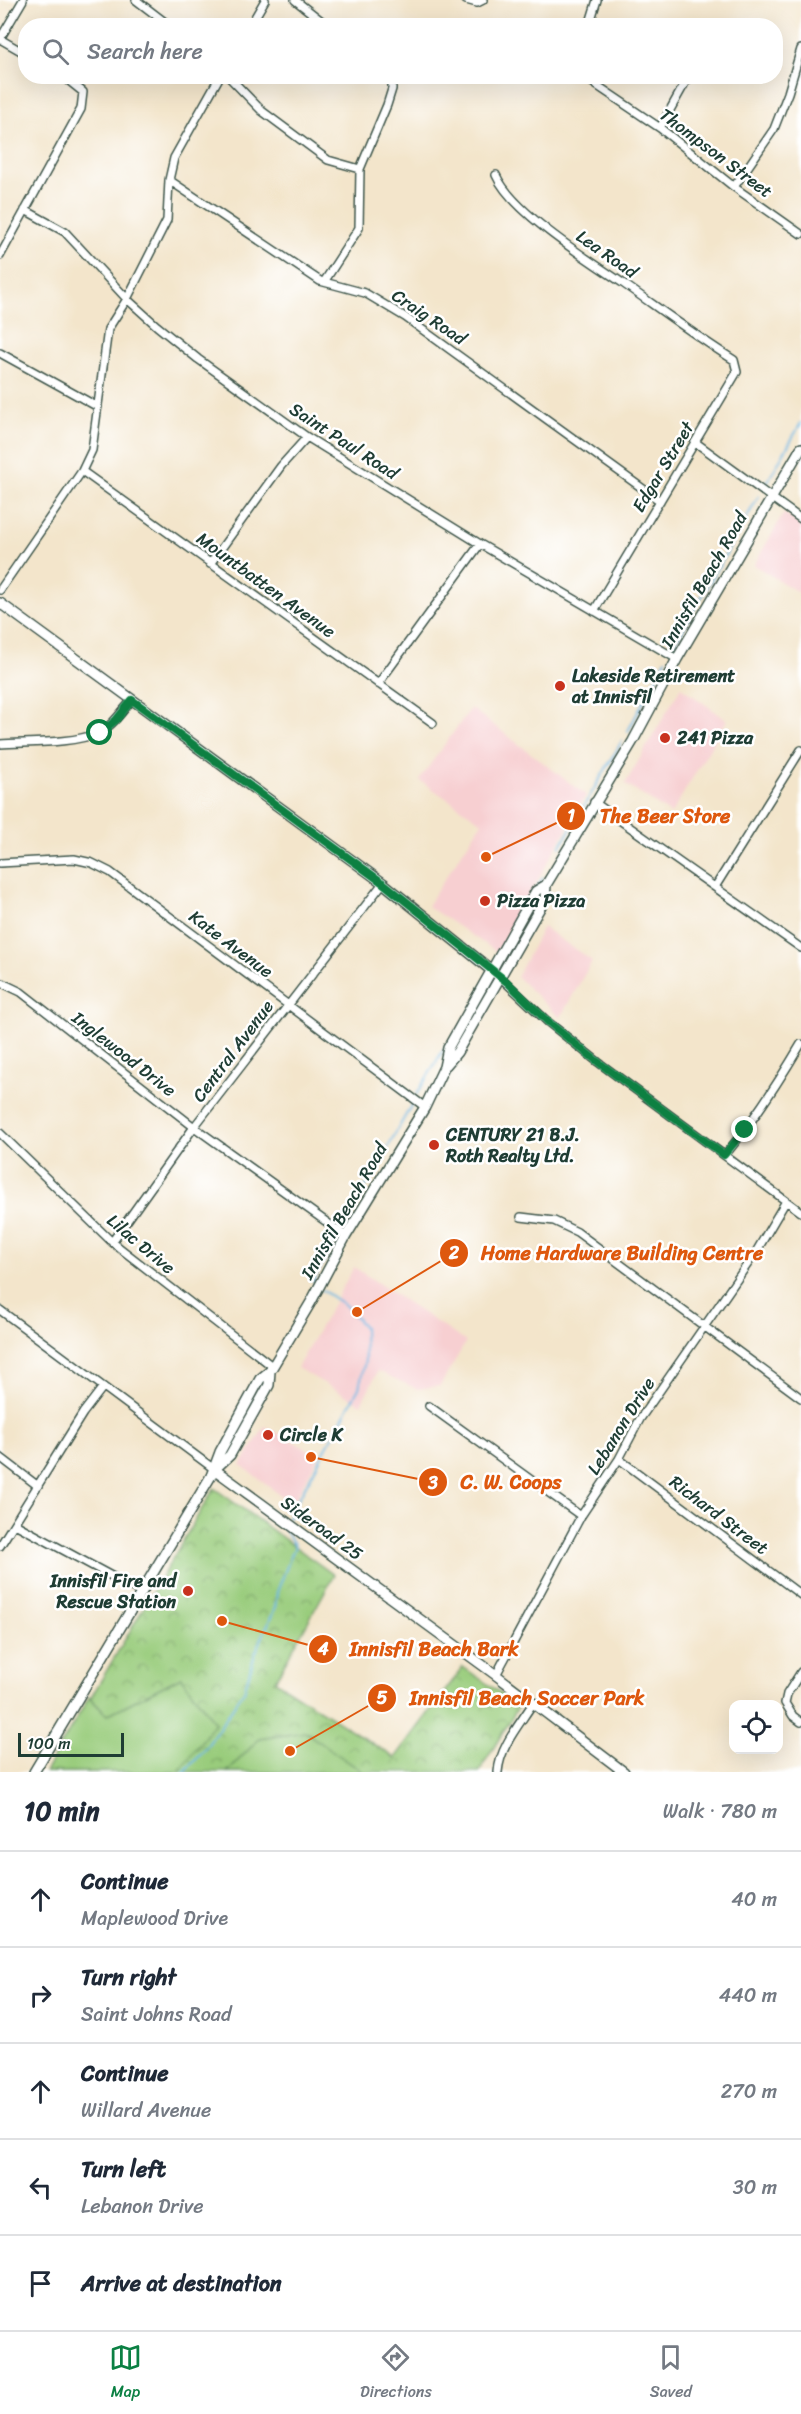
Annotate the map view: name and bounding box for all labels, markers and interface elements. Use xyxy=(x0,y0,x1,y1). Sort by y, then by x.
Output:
search box xyxy=(18,18,783,84)
text: Search here xyxy=(87,32,203,71)
icon: search xyxy=(39,35,72,68)
street label: Thompson Street xyxy=(652,99,780,207)
street label: Lea Road xyxy=(569,221,646,288)
street label: Craig Road xyxy=(385,280,474,355)
street label: Saint Paul Road xyxy=(283,394,406,489)
street label: Edgar Street xyxy=(623,415,703,519)
street label: Innisfil Beach Road xyxy=(651,504,757,655)
street label: Mountbatten Avenue xyxy=(189,523,343,647)
place label: Lakeside Retirement at Innisfil xyxy=(571,660,735,713)
marker: Lakeside Retirement at Innisfil xyxy=(553,679,567,693)
route start xyxy=(86,719,112,745)
place label: 241 Pizza xyxy=(676,722,754,754)
marker: 241 Pizza xyxy=(658,731,672,745)
callout: The Beer Store xyxy=(556,797,744,835)
text: The Beer Store xyxy=(600,799,731,834)
text: 1 xyxy=(567,800,575,832)
place label: Pizza Pizza xyxy=(497,885,585,917)
marker: Pizza Pizza xyxy=(478,894,492,908)
street label: Kate Avenue xyxy=(182,901,280,987)
street label: Central Avenue xyxy=(184,993,282,1109)
street label: Inglewood Drive xyxy=(64,1002,183,1105)
route end xyxy=(731,1116,757,1142)
place label: CENTURY 21 B.J. Roth Realty Ltd. xyxy=(445,1119,580,1172)
street label: Innisfil Beach Road xyxy=(291,1135,397,1286)
marker: CENTURY 21 B.J. Roth Realty Ltd. xyxy=(427,1138,441,1152)
street label: Lilac Drive xyxy=(99,1205,183,1283)
callout: Home Hardware Building Centre xyxy=(439,1234,775,1272)
text: Home Hardware Building Centre xyxy=(480,1236,764,1271)
text: 2 xyxy=(448,1237,460,1269)
street label: Lebanon Drive xyxy=(578,1371,664,1481)
place label: Circle K xyxy=(279,1419,345,1451)
marker: Circle K xyxy=(261,1428,275,1442)
callout: C. W. Coops xyxy=(418,1463,574,1501)
text: C. W. Coops xyxy=(459,1465,562,1500)
text: 3 xyxy=(427,1467,438,1499)
street label: Richard Street xyxy=(662,1467,776,1563)
street label: Sideroad 25 xyxy=(274,1487,370,1569)
place label: Innisfil Fire and Rescue Station xyxy=(49,1565,178,1618)
marker: Innisfil Fire and Rescue Station xyxy=(181,1584,195,1598)
callout: Innisfil Beach Bark xyxy=(308,1630,531,1668)
text: Innisfil Beach Bark xyxy=(348,1632,519,1667)
text: 4 xyxy=(316,1633,329,1665)
callout: Innisfil Beach Soccer Park xyxy=(367,1679,656,1717)
text: Innisfil Beach Soccer Park xyxy=(409,1681,645,1716)
text: 5 xyxy=(377,1682,388,1714)
map controls xyxy=(729,1700,783,1754)
button: locate xyxy=(729,1700,783,1754)
text: 100 m xyxy=(27,1729,71,1758)
scale bar xyxy=(18,1730,124,1758)
text: 10 min xyxy=(24,1788,100,1834)
text: Walk · 780 m xyxy=(663,1794,777,1829)
text: Continue xyxy=(81,1862,169,1901)
text: 40 m xyxy=(731,1882,777,1917)
icon: ahead xyxy=(24,1883,57,1916)
text: Maplewood Drive xyxy=(81,1901,228,1936)
text: Turn right xyxy=(81,1958,176,1997)
text: 440 m xyxy=(719,1978,777,2013)
icon: right xyxy=(24,1979,57,2012)
text: Saint Johns Road xyxy=(81,1997,231,2032)
text: Continue xyxy=(81,2054,169,2093)
text: 270 m xyxy=(721,2074,777,2109)
icon: ahead xyxy=(24,2075,57,2108)
text: Willard Avenue xyxy=(81,2093,211,2128)
text: Turn left xyxy=(81,2150,166,2189)
text: 30 m xyxy=(733,2170,777,2205)
icon: left xyxy=(24,2171,57,2204)
text: Lebanon Drive xyxy=(81,2189,204,2224)
text: Arrive at destination xyxy=(81,2264,282,2303)
icon: arrive xyxy=(24,2267,57,2300)
tab: Map xyxy=(109,2341,142,2406)
tab: Directions xyxy=(360,2341,432,2406)
tab: Saved xyxy=(650,2341,692,2406)

